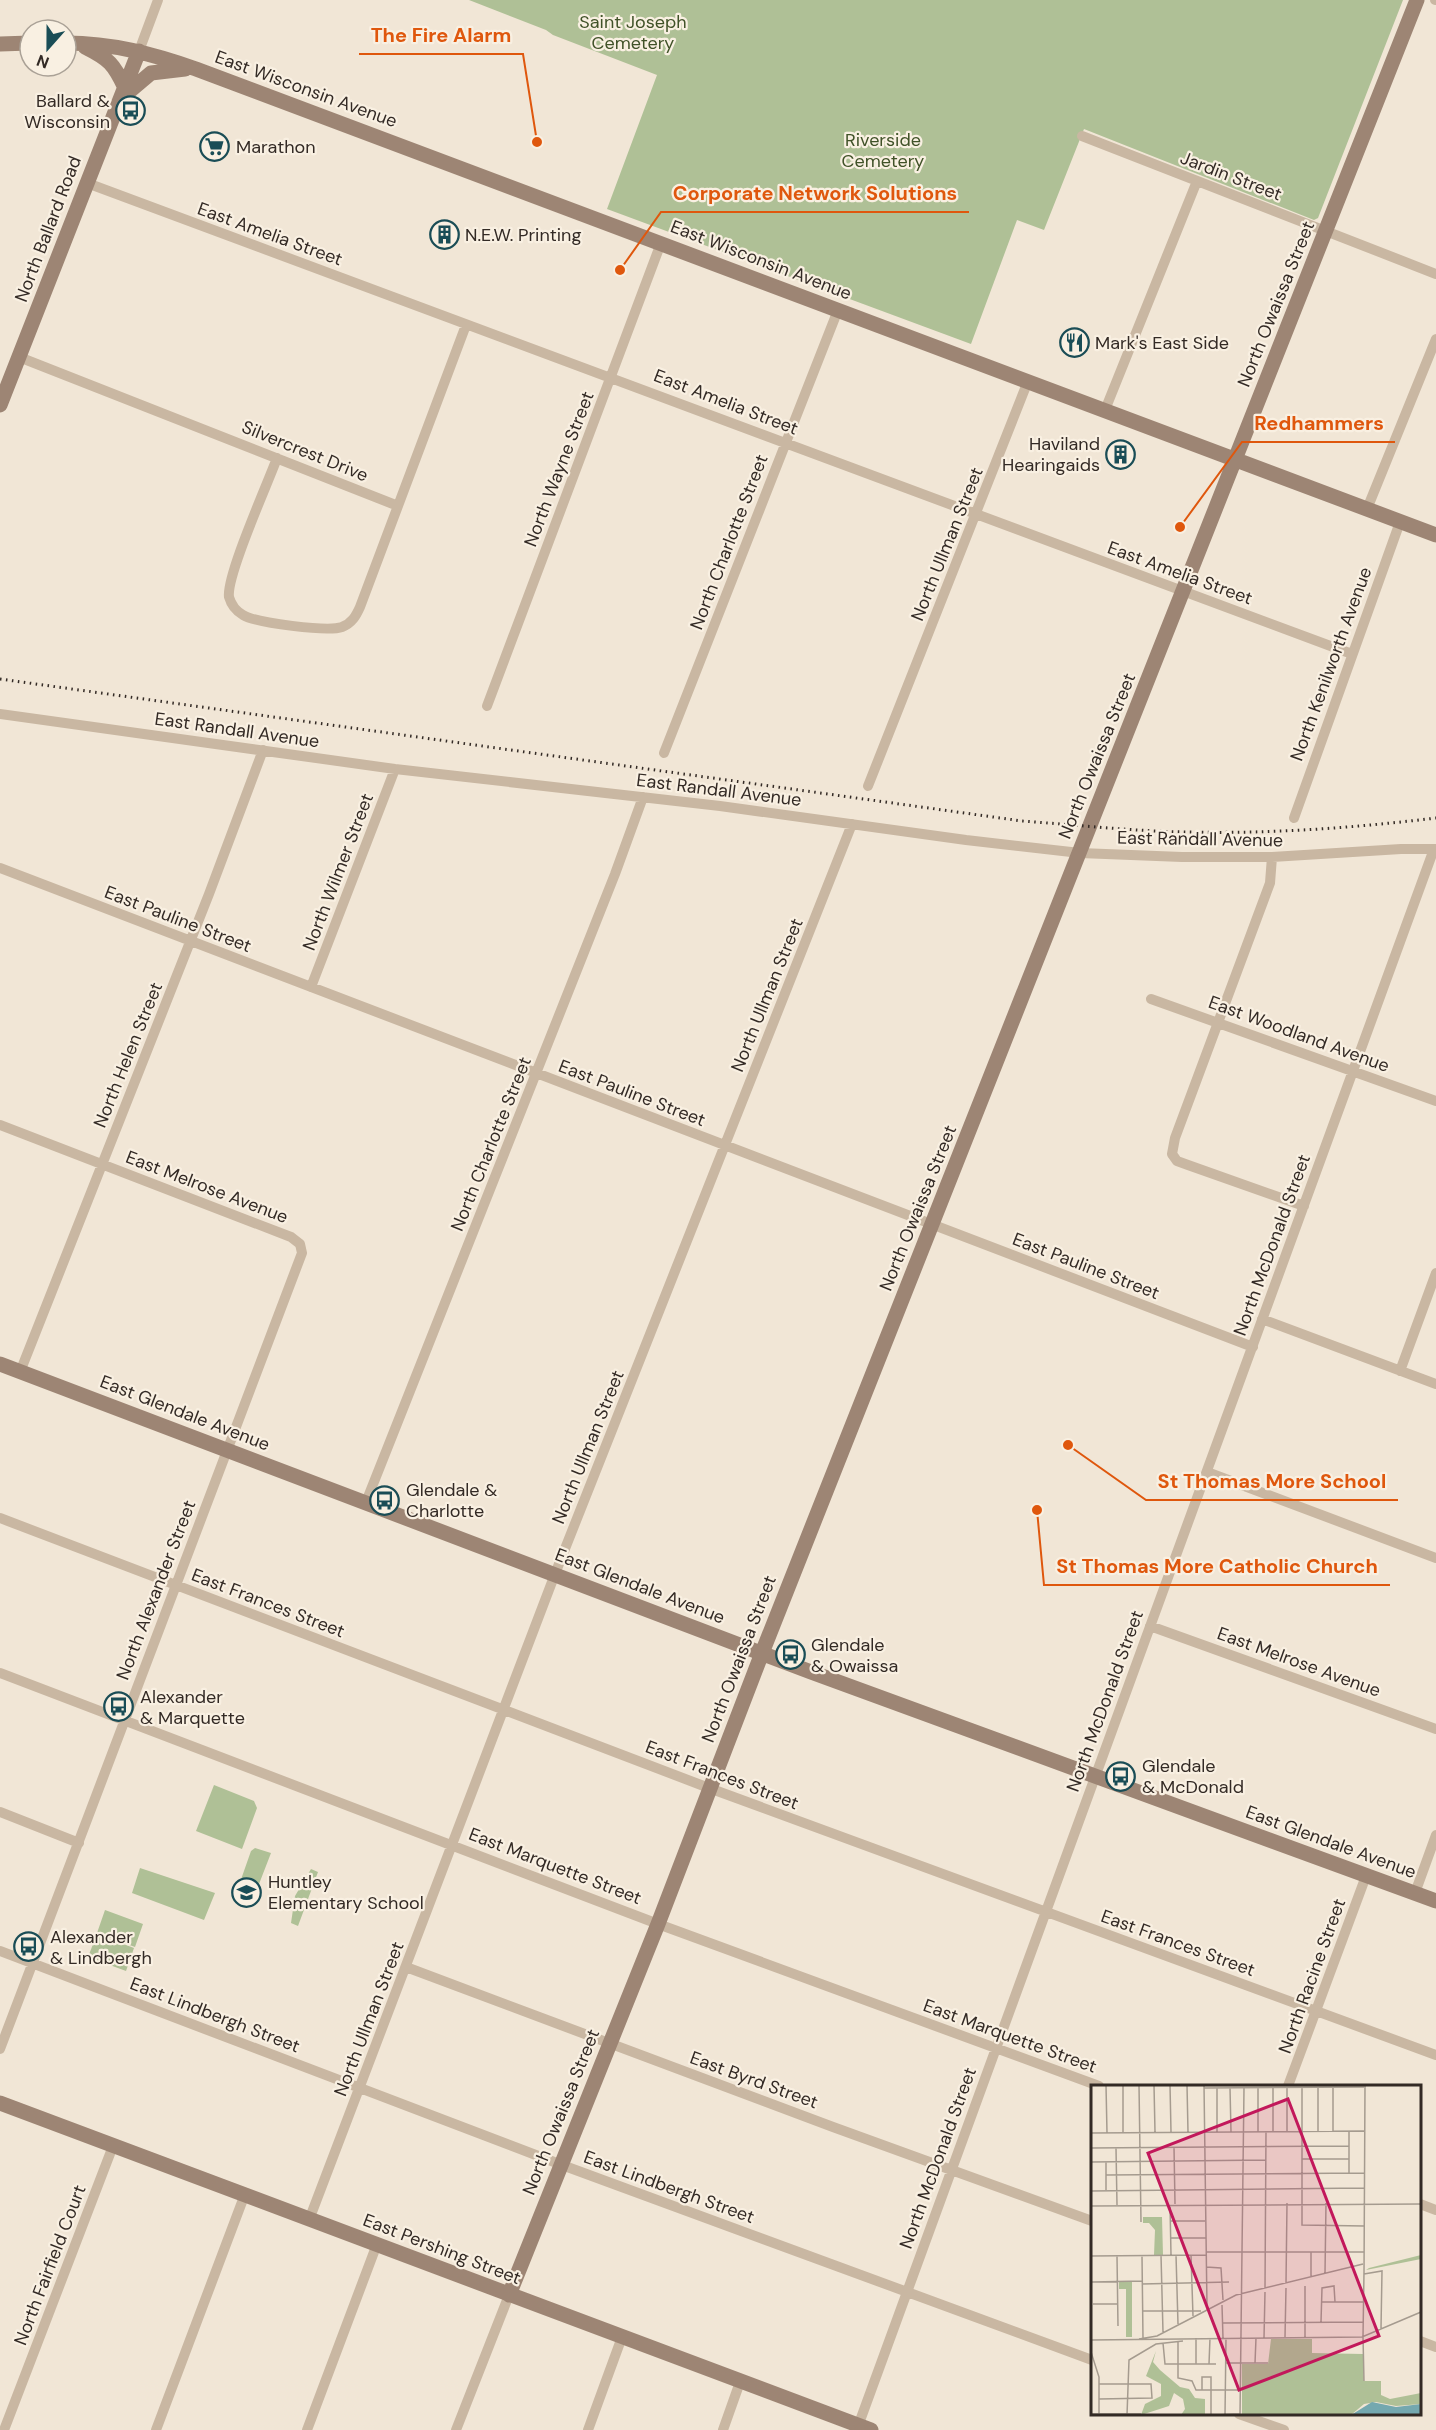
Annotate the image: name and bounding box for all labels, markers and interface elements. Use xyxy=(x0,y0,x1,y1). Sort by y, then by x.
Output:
park label: Saint Joseph Cemetery xyxy=(579,10,687,55)
callout: The Fire Alarm xyxy=(359,16,523,54)
north arrow xyxy=(18,18,78,78)
text: The Fire Alarm xyxy=(371,22,511,48)
street label: East Wisconsin Avenue xyxy=(212,45,400,133)
text: N xyxy=(34,50,52,73)
place label: Ballard & Wisconsin xyxy=(24,89,110,134)
bus stop icon: Ballard & Wisconsin xyxy=(115,95,147,127)
park label: Riverside Cemetery xyxy=(842,128,924,173)
supermarket icon: Marathon xyxy=(199,131,231,163)
place label: Marathon xyxy=(236,135,316,159)
street label: Jardin Street xyxy=(1177,146,1285,206)
street label: North Ballard Road xyxy=(9,152,87,306)
callout: Corporate Network Solutions xyxy=(661,174,969,212)
text: Corporate Network Solutions xyxy=(673,180,957,206)
street label: East Amelia Street xyxy=(194,197,346,271)
street label: East Wisconsin Avenue xyxy=(667,214,855,306)
street label: North Owaissa Street xyxy=(1232,217,1320,391)
building icon: N.E.W. Printing xyxy=(428,219,460,251)
place label: N.E.W. Printing xyxy=(465,223,582,247)
restaurant icon: Mark's East Side xyxy=(1058,327,1090,359)
place label: Mark's East Side xyxy=(1095,331,1229,355)
street label: East Amelia Street xyxy=(650,363,802,441)
street label: North Wayne Street xyxy=(518,388,600,550)
callout: Redhammers xyxy=(1242,404,1395,442)
text: Redhammers xyxy=(1254,410,1384,436)
street label: Silvercrest Drive xyxy=(238,415,372,487)
place label: Haviland Hearingaids xyxy=(1002,432,1100,477)
building icon: Haviland Hearingaids xyxy=(1105,438,1137,470)
street label: North Charlotte Street xyxy=(684,451,774,633)
street label: North Ullman Street xyxy=(905,464,989,624)
street label: East Amelia Street xyxy=(1104,536,1256,610)
street label: North Kenilworth Avenue xyxy=(1285,564,1377,764)
street label: North Owaissa Street xyxy=(1053,669,1141,843)
street label: East Randall Avenue xyxy=(153,707,321,753)
street label: East Randall Avenue xyxy=(635,768,803,812)
street label: North Wilmer Street xyxy=(297,790,379,954)
street label: East Randall Avenue xyxy=(1117,826,1283,852)
street label: East Pauline Street xyxy=(101,880,255,958)
street label: North Ullman Street xyxy=(725,915,809,1075)
street label: North Helen Street xyxy=(88,979,168,1131)
street label: East Woodland Avenue xyxy=(1205,990,1393,1078)
street label: North Charlotte Street xyxy=(445,1053,537,1235)
street label: East Pauline Street xyxy=(555,1054,709,1132)
street label: North Owaissa Street xyxy=(874,1121,962,1295)
street label: East Melrose Avenue xyxy=(122,1145,292,1229)
street label: North McDonald Street xyxy=(1228,1151,1316,1339)
street label: East Pauline Street xyxy=(1009,1227,1163,1305)
street label: North Ullman Street xyxy=(546,1367,630,1527)
street label: East Glendale Avenue xyxy=(97,1370,273,1456)
callout: St Thomas More School xyxy=(1146,1462,1398,1500)
text: St Thomas More School xyxy=(1158,1468,1386,1494)
place label: Glendale & Charlotte xyxy=(406,1478,498,1523)
bus stop icon: Glendale & Charlotte xyxy=(369,1484,401,1516)
street label: North Alexander Street xyxy=(111,1497,201,1683)
street label: East Glendale Avenue xyxy=(552,1543,728,1629)
callout: St Thomas More Catholic Church xyxy=(1044,1547,1390,1585)
text: St Thomas More Catholic Church xyxy=(1056,1553,1378,1579)
street label: East Frances Street xyxy=(188,1563,348,1643)
street label: North Owaissa Street xyxy=(696,1572,782,1746)
street label: North McDonald Street xyxy=(1061,1607,1149,1795)
street label: East Melrose Avenue xyxy=(1214,1621,1384,1703)
place label: Glendale & Owaissa xyxy=(811,1633,898,1678)
bus stop icon: Glendale & Owaissa xyxy=(774,1639,806,1671)
place label: Alexander & Marquette xyxy=(140,1685,245,1730)
bus stop icon: Alexander & Marquette xyxy=(103,1691,135,1723)
street label: East Frances Street xyxy=(642,1735,802,1815)
place label: Glendale & McDonald xyxy=(1142,1754,1244,1799)
bus stop icon: Glendale & McDonald xyxy=(1105,1760,1137,1792)
street label: East Glendale Avenue xyxy=(1242,1800,1420,1884)
street label: East Marquette Street xyxy=(465,1822,645,1910)
place label: Huntley Elementary School xyxy=(268,1870,424,1915)
school or university icon: Huntley Elementary School xyxy=(231,1876,263,1908)
street label: North Racine Street xyxy=(1273,1895,1351,2057)
street label: East Frances Street xyxy=(1098,1904,1258,1982)
place label: Alexander & Lindbergh xyxy=(50,1925,152,1970)
bus stop icon: Alexander & Lindbergh xyxy=(13,1931,45,1963)
street label: North Ullman Street xyxy=(328,1938,410,2100)
street label: East Lindbergh Street xyxy=(127,1972,303,2058)
street label: East Marquette Street xyxy=(920,1993,1100,2079)
street label: North Owaissa Street xyxy=(517,2025,605,2199)
street label: East Byrd Street xyxy=(687,2046,821,2114)
street label: North McDonald Street xyxy=(894,2064,982,2252)
inset map xyxy=(1091,2085,1421,2415)
street label: East Lindbergh Street xyxy=(580,2145,758,2229)
street label: North Fairfield Court xyxy=(8,2181,92,2349)
street label: East Pershing Street xyxy=(360,2208,524,2290)

